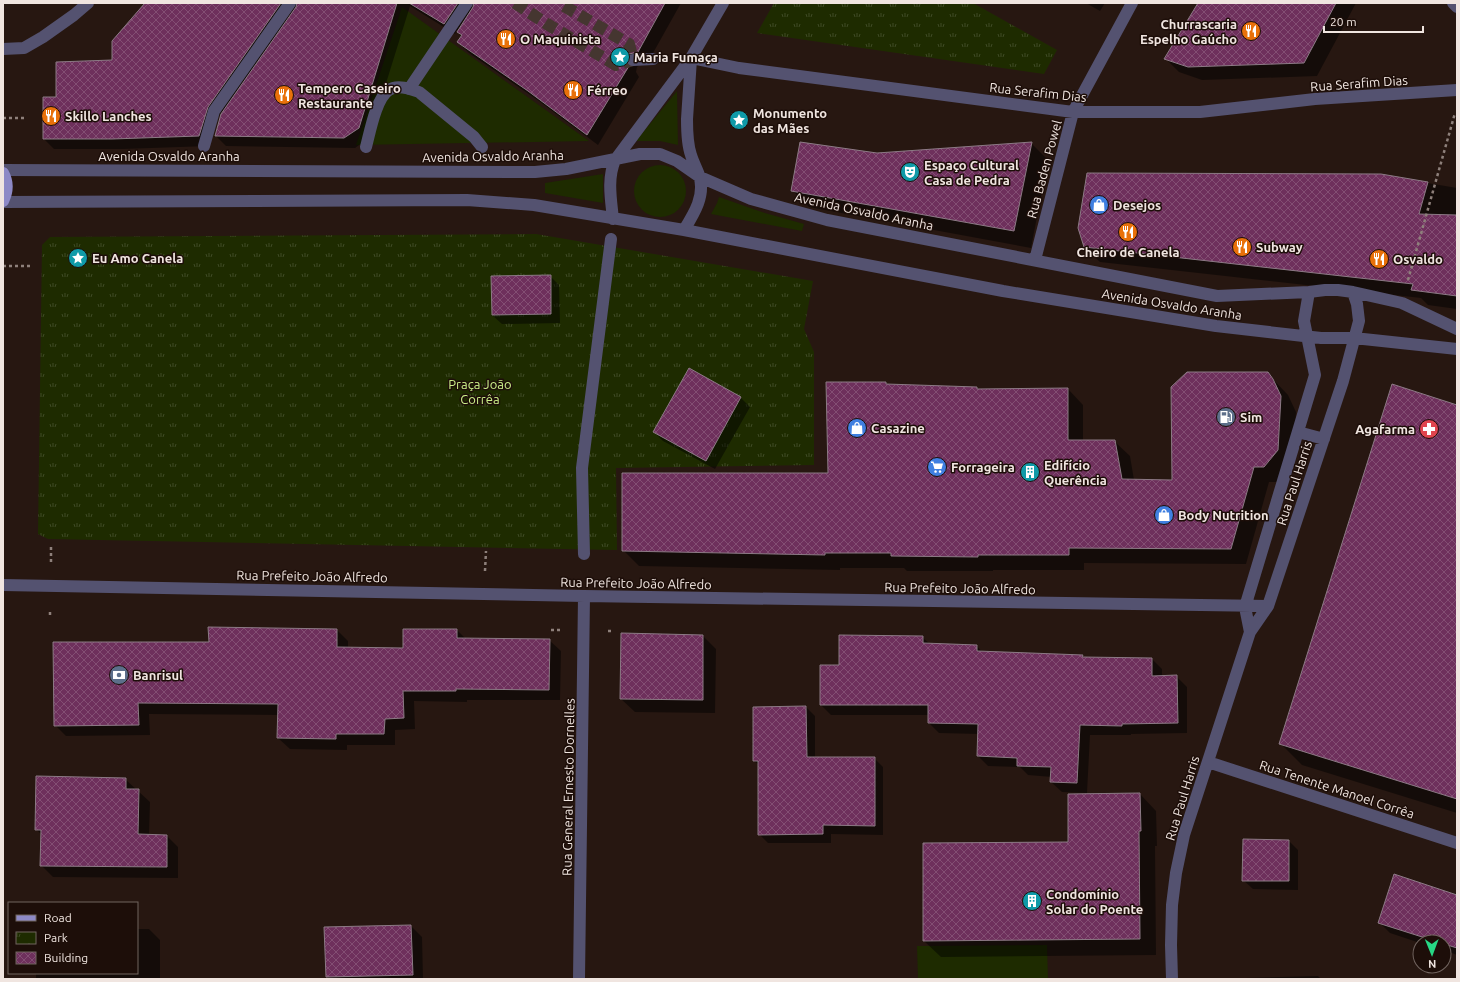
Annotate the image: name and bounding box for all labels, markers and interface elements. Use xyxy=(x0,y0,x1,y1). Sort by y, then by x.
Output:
scale bar xyxy=(1324,8,1423,34)
text: 20 m xyxy=(1330,15,1357,28)
place label: Churrascaria Espelho Gaúcho xyxy=(1140,17,1237,46)
restaurant icon: Churrascaria Espelho Gaúcho xyxy=(1240,20,1262,42)
restaurant icon: O Maquinista xyxy=(495,28,517,50)
place label: O Maquinista xyxy=(520,32,601,46)
place icon: Maria Fumaça xyxy=(609,46,631,68)
place label: Maria Fumaça xyxy=(634,50,718,65)
street label: Rua Serafim Dias xyxy=(1310,73,1409,93)
restaurant icon: Férreo xyxy=(562,79,584,101)
street label: Rua Serafim Dias xyxy=(989,80,1088,104)
place label: Tempero Caseiro Restaurante xyxy=(298,81,401,110)
place label: Férreo xyxy=(587,83,628,97)
restaurant icon: Tempero Caseiro Restaurante xyxy=(273,84,295,106)
restaurant icon: Skillo Lanches xyxy=(40,105,62,127)
place label: Monumento das Mães xyxy=(753,106,827,135)
place label: Skillo Lanches xyxy=(65,109,152,123)
place icon: Monumento das Mães xyxy=(728,109,750,131)
street label: Rua Baden Powel xyxy=(1024,118,1064,220)
street label: Avenida Osvaldo Aranha xyxy=(422,148,564,164)
street label: Avenida Osvaldo Aranha xyxy=(98,149,240,163)
place label: Espaço Cultural Casa de Pedra xyxy=(924,158,1019,187)
theatre icon: Espaço Cultural Casa de Pedra xyxy=(899,161,921,183)
street label: Avenida Osvaldo Aranha xyxy=(793,189,935,233)
shop icon: Desejos xyxy=(1088,194,1110,216)
place label: Desejos xyxy=(1113,198,1161,212)
restaurant icon: Cheiro de Canela xyxy=(1117,221,1139,243)
restaurant icon: Subway xyxy=(1231,236,1253,258)
place label: Subway xyxy=(1256,240,1303,254)
place label: Cheiro de Canela xyxy=(1076,245,1180,259)
place icon: Eu Amo Canela xyxy=(67,247,89,269)
restaurant icon: Osvaldo xyxy=(1368,248,1390,270)
place label: Eu Amo Canela xyxy=(92,251,183,265)
place label: Osvaldo xyxy=(1393,252,1443,266)
street label: Avenida Osvaldo Aranha xyxy=(1101,286,1243,322)
park label: Praça João Corrêa xyxy=(448,377,512,406)
fuel station icon: Sim xyxy=(1215,406,1237,428)
place label: Sim xyxy=(1240,410,1262,424)
shop icon: Casazine xyxy=(846,417,868,439)
pharmacy icon: Agafarma xyxy=(1418,418,1440,440)
place label: Casazine xyxy=(871,421,925,435)
place label: Agafarma xyxy=(1355,422,1415,436)
street label: Rua Paul Harris xyxy=(1274,439,1314,527)
supermarket icon: Forrageira xyxy=(926,456,948,478)
place label: Edifício Querência xyxy=(1044,458,1107,487)
place label: Forrageira xyxy=(951,460,1015,474)
building icon: Edifício Querência xyxy=(1019,461,1041,483)
shop icon: Body Nutrition xyxy=(1153,504,1175,526)
place label: Body Nutrition xyxy=(1178,508,1269,522)
street label: Rua Prefeito João Alfredo xyxy=(236,568,388,584)
street label: Rua Prefeito João Alfredo xyxy=(560,575,712,591)
street label: Rua Prefeito João Alfredo xyxy=(884,580,1036,596)
bank icon: Banrisul xyxy=(108,664,130,686)
place label: Banrisul xyxy=(133,668,183,682)
street label: Rua General Ernesto Dornelles xyxy=(559,698,577,876)
street label: Rua Paul Harris xyxy=(1162,754,1202,842)
street label: Rua Tenente Manoel Corrêa xyxy=(1258,757,1416,821)
place label: Condomínio Solar do Poente xyxy=(1046,887,1143,916)
building icon: Condomínio Solar do Poente xyxy=(1021,890,1043,912)
legend xyxy=(8,902,138,974)
text: Road xyxy=(44,911,72,924)
text: Park xyxy=(44,931,68,944)
north arrow xyxy=(1412,934,1452,974)
text: Building xyxy=(44,951,88,964)
text: N xyxy=(1428,958,1436,970)

